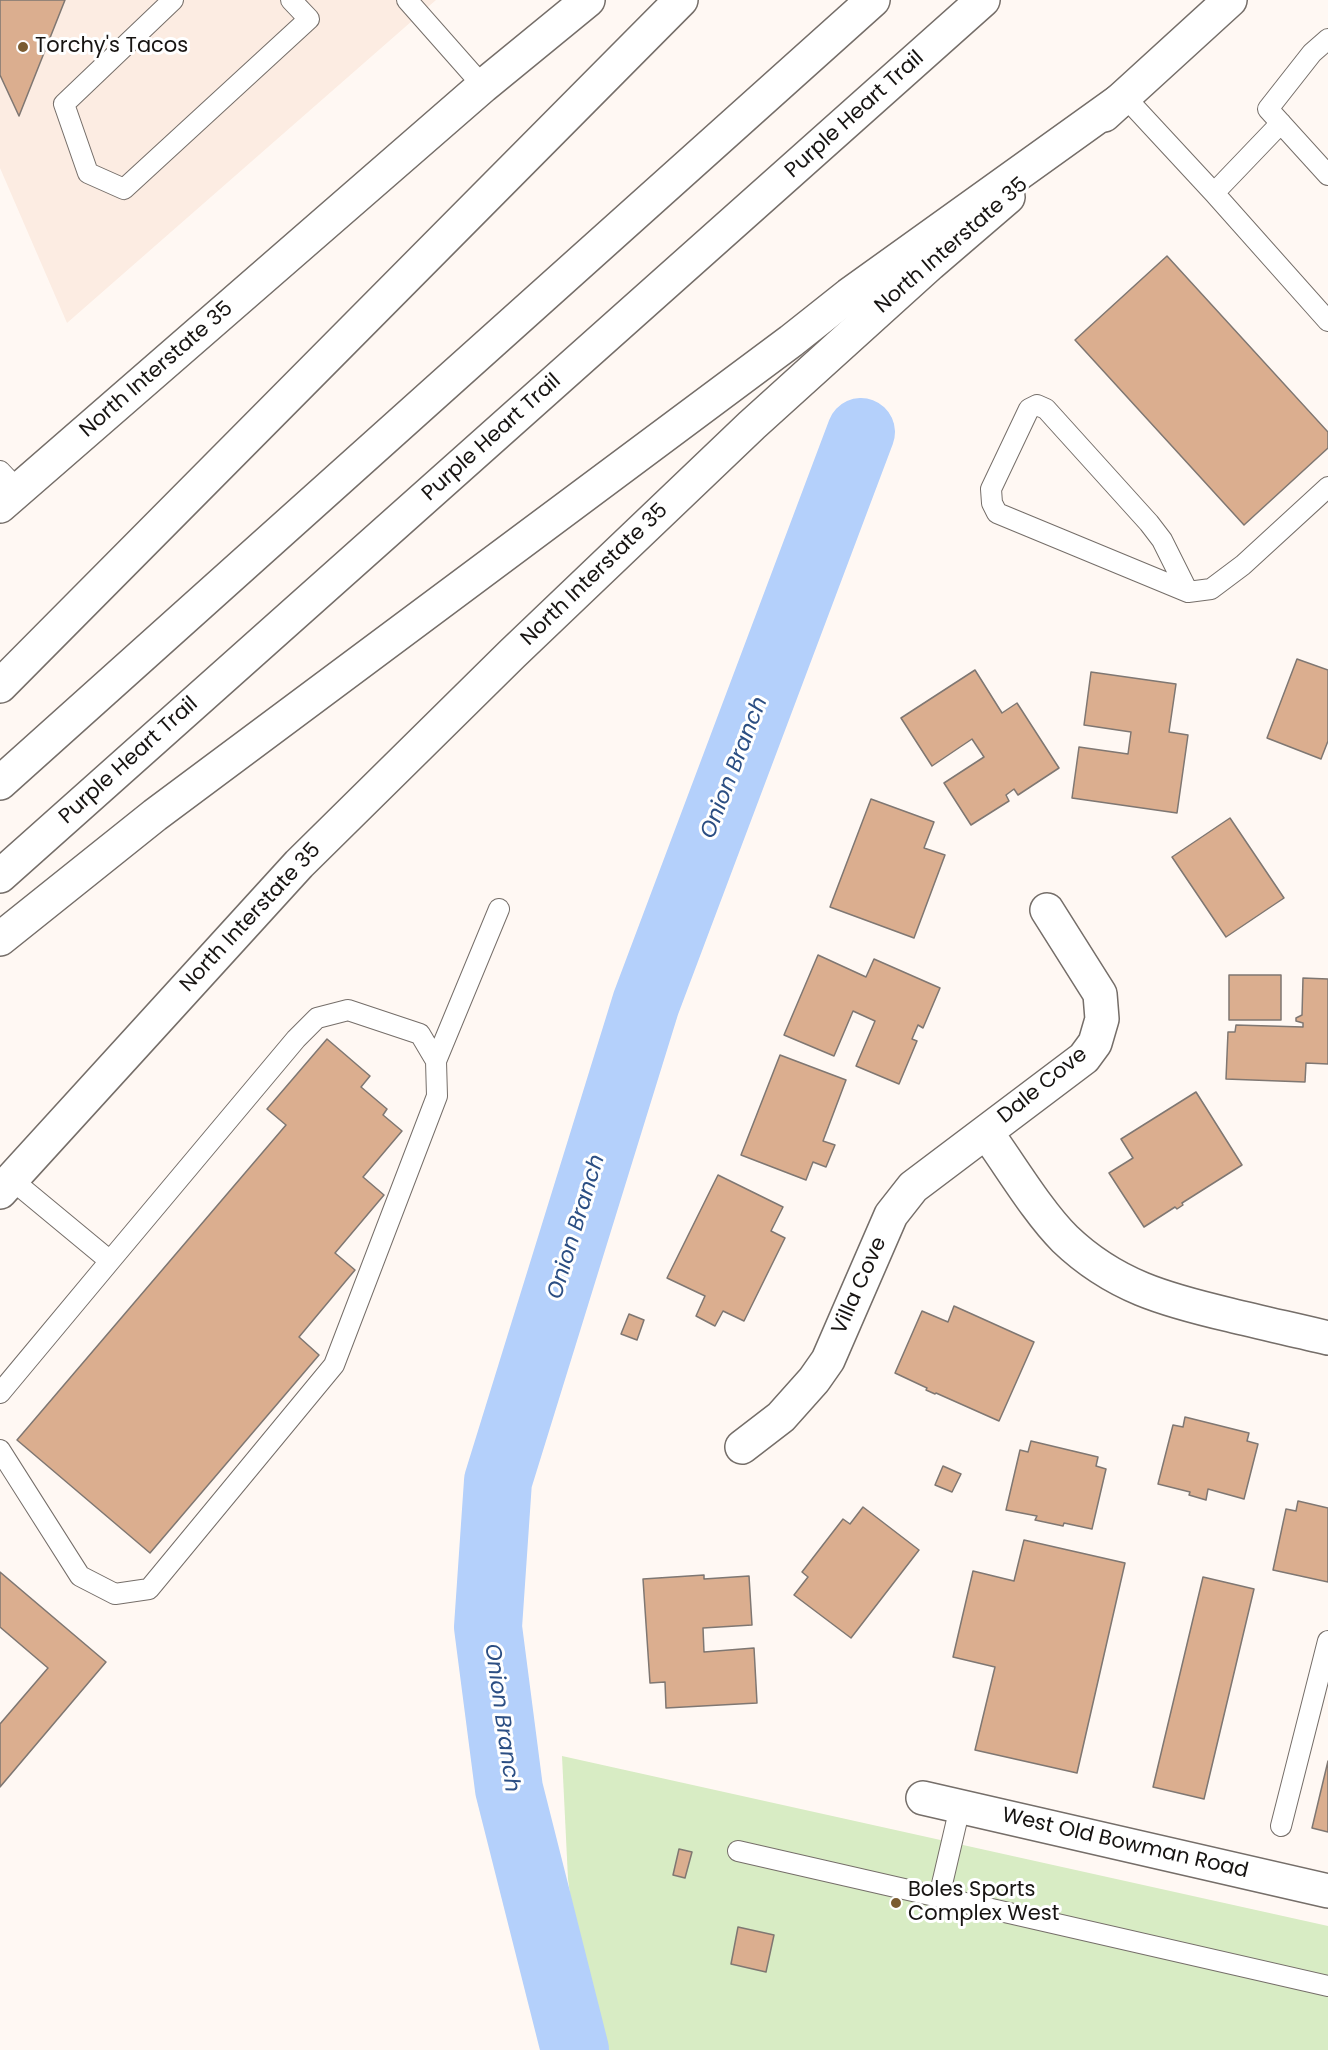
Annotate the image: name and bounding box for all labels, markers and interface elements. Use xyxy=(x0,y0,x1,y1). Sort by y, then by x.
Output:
place label: Torchy's Tacos xyxy=(35,34,188,60)
marker: Torchy's Tacos xyxy=(16,40,30,54)
street label: Purple Heart Trail xyxy=(780,46,930,184)
street label: North Interstate 35 xyxy=(870,173,1034,319)
street label: North Interstate 35 xyxy=(75,297,239,443)
street label: Purple Heart Trail xyxy=(417,369,567,507)
street label: North Interstate 35 xyxy=(516,498,674,652)
street label: Purple Heart Trail xyxy=(54,692,204,830)
water label: Onion Branch xyxy=(696,693,774,843)
street label: North Interstate 35 xyxy=(175,838,327,998)
street label: Dale Cove xyxy=(993,1042,1093,1130)
water label: Onion Branch xyxy=(543,1152,611,1302)
street label: Villa Cove xyxy=(827,1233,893,1339)
water label: Onion Branch xyxy=(478,1642,524,1794)
street label: West Old Bowman Road xyxy=(999,1803,1251,1885)
place label: Boles Sports Complex West xyxy=(908,1878,1059,1928)
marker: Boles Sports Complex West xyxy=(889,1896,903,1910)

